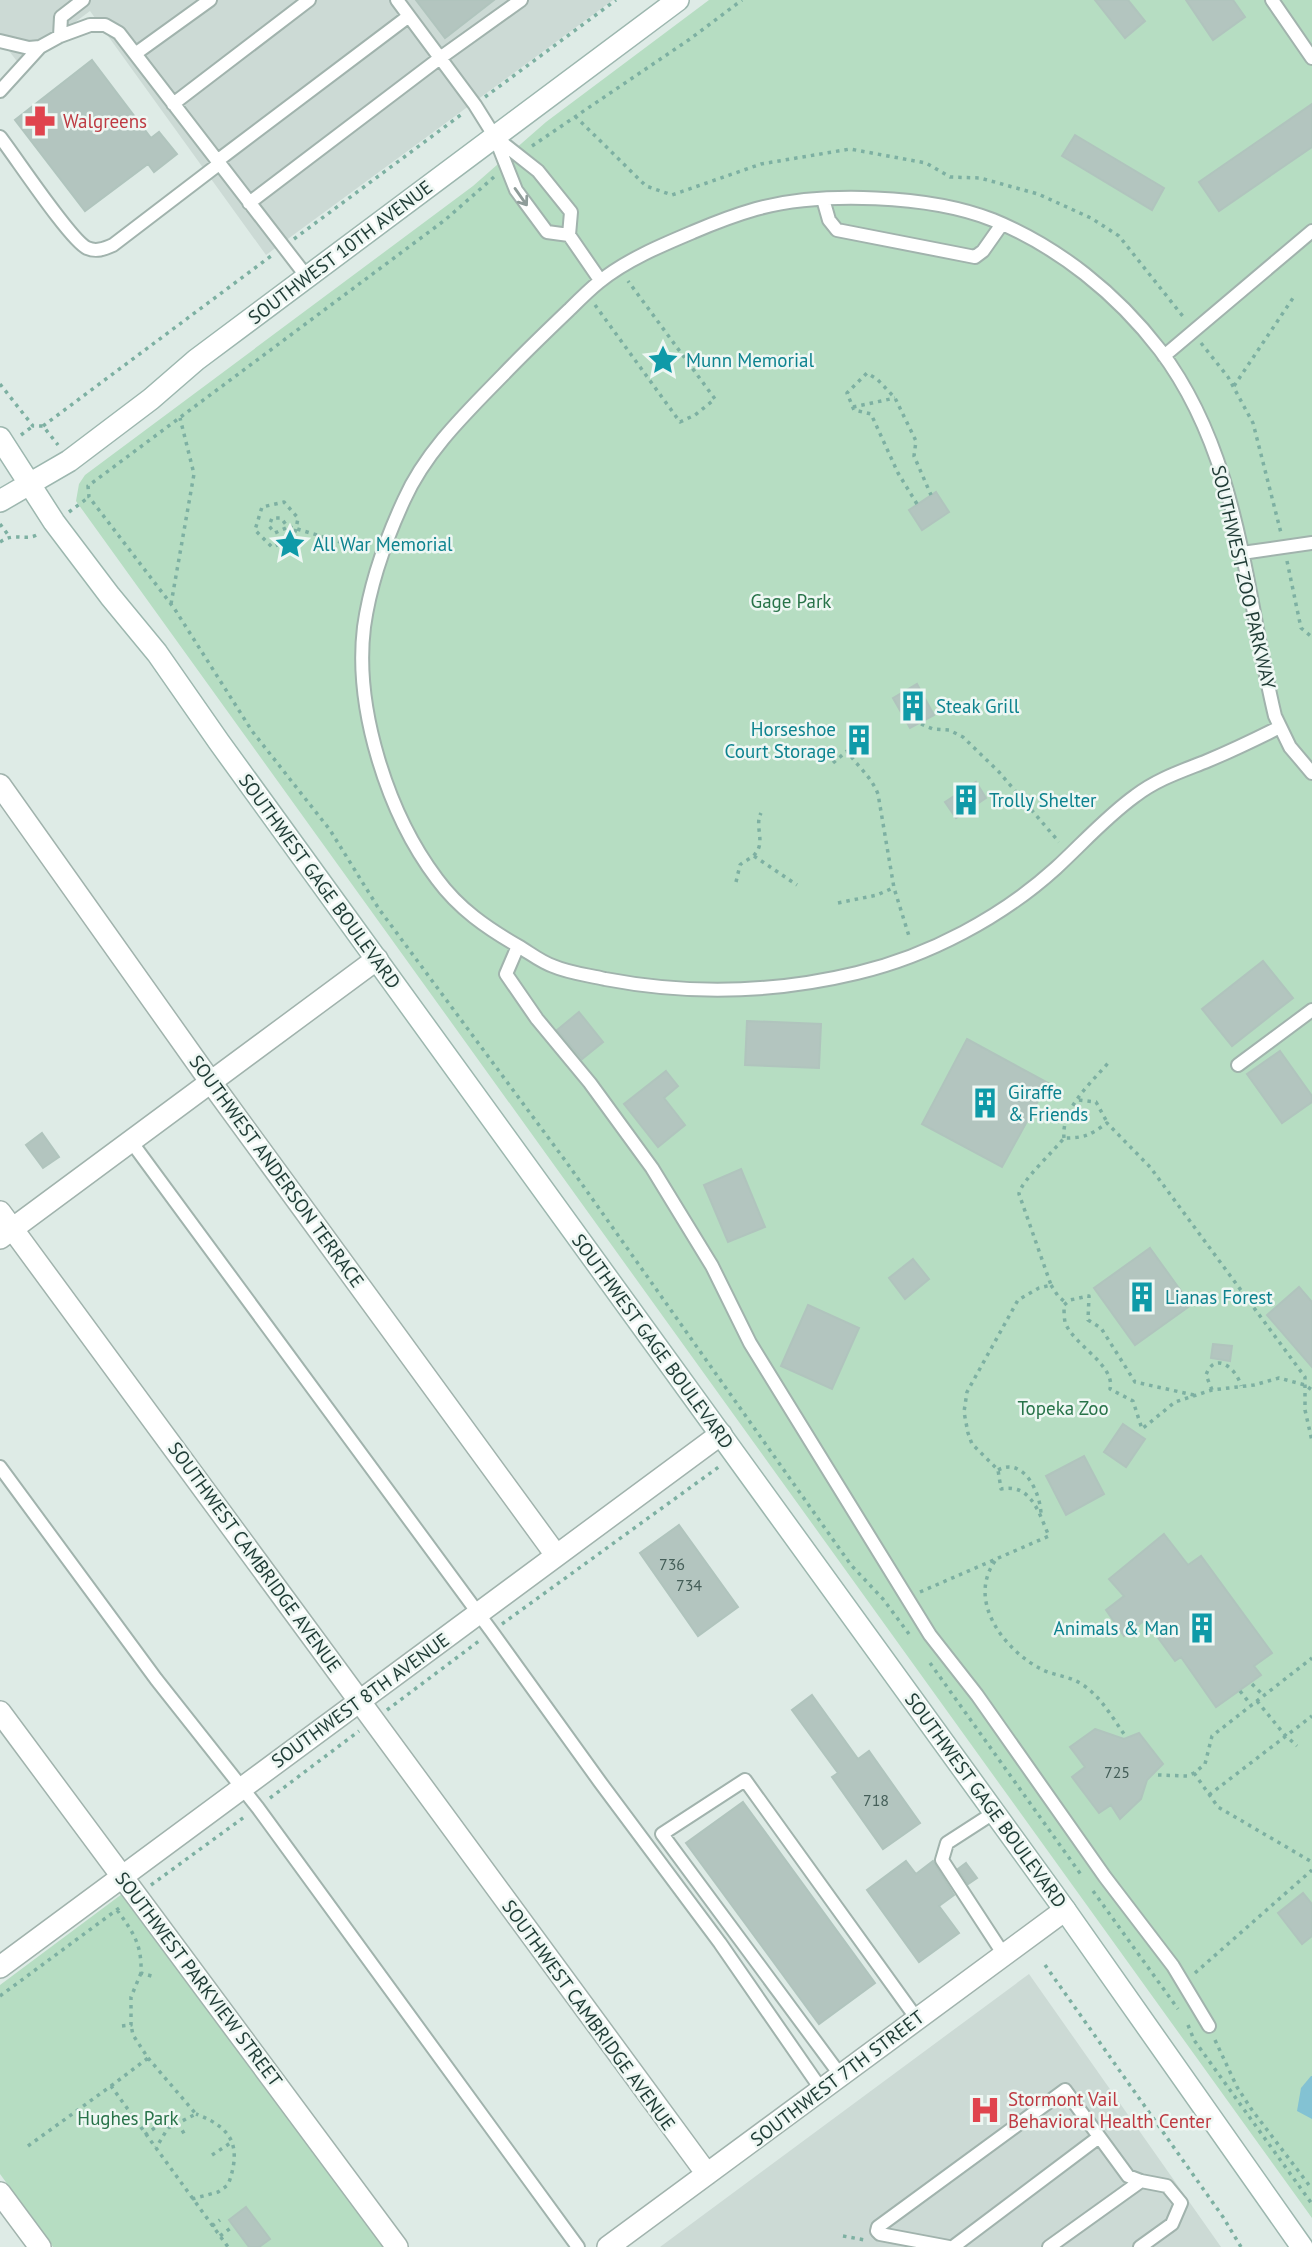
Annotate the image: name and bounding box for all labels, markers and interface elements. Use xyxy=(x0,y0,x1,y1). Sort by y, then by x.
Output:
pharmacy icon: Walgreens xyxy=(23,104,57,138)
place label: Walgreens xyxy=(63,109,147,133)
street label: SOUTHWEST 10TH AVENUE xyxy=(243,175,437,329)
one-way arrow xyxy=(514,187,528,206)
place icon: Munn Memorial xyxy=(646,343,680,377)
place label: Munn Memorial xyxy=(686,348,814,372)
street label: SOUTHWEST ZOO PARKWAY xyxy=(1207,463,1282,692)
place icon: All War Memorial xyxy=(273,527,307,561)
place label: All War Memorial xyxy=(313,532,453,556)
park label: Gage Park xyxy=(751,589,831,613)
building icon: Steak Grill xyxy=(896,689,930,723)
place label: Steak Grill xyxy=(936,694,1020,718)
place label: Horseshoe Court Storage xyxy=(725,717,836,763)
building icon: Horseshoe Court Storage xyxy=(842,723,876,757)
street label: SOUTHWEST GAGE BOULEVARD xyxy=(234,769,406,993)
building icon: Trolly Shelter xyxy=(949,783,983,817)
place label: Trolly Shelter xyxy=(989,788,1097,812)
street label: SOUTHWEST ANDERSON TERRACE xyxy=(184,1050,370,1292)
place label: Giraffe & Friends xyxy=(1008,1080,1088,1126)
building icon: Giraffe & Friends xyxy=(968,1086,1002,1120)
street label: SOUTHWEST GAGE BOULEVARD xyxy=(567,1229,739,1453)
building icon: Lianas Forest xyxy=(1125,1280,1159,1314)
place label: Lianas Forest xyxy=(1165,1285,1273,1309)
park label: Topeka Zoo xyxy=(1017,1396,1109,1420)
street label: SOUTHWEST CAMBRIDGE AVENUE xyxy=(163,1437,347,1677)
house number: 736 xyxy=(659,1554,685,1574)
house number: 734 xyxy=(676,1575,702,1595)
building icon: Animals & Man xyxy=(1185,1611,1219,1645)
place label: Animals & Man xyxy=(1054,1616,1179,1640)
street label: SOUTHWEST 8TH AVENUE xyxy=(266,1627,454,1773)
street label: SOUTHWEST GAGE BOULEVARD xyxy=(900,1688,1072,1912)
house number: 725 xyxy=(1104,1762,1130,1782)
house number: 718 xyxy=(863,1790,889,1810)
street label: SOUTHWEST PARKVIEW STREET xyxy=(110,1867,288,2092)
street label: SOUTHWEST CAMBRIDGE AVENUE xyxy=(497,1895,681,2135)
street label: SOUTHWEST 7TH STREET xyxy=(745,2005,929,2151)
place label: Stormont Vail Behavioral Health Center xyxy=(1008,2087,1212,2133)
hospital icon: Stormont Vail Behavioral Health Center xyxy=(968,2093,1002,2127)
park label: Hughes Park xyxy=(77,2106,179,2130)

